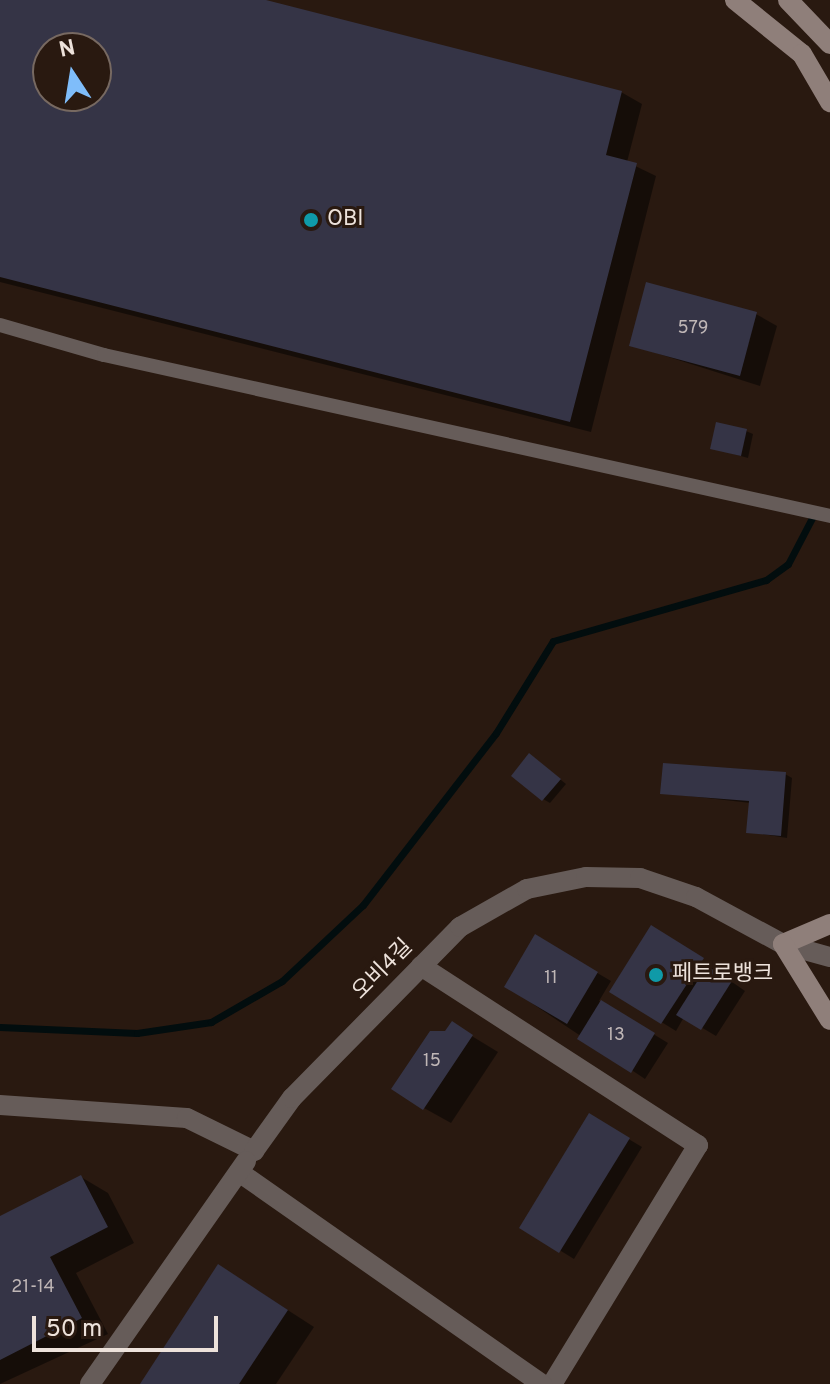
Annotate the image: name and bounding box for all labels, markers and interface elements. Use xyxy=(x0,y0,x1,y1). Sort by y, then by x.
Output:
north arrow xyxy=(32,32,112,112)
text: N xyxy=(57,35,78,65)
place label: OBI xyxy=(327,207,364,233)
marker: OBI xyxy=(302,211,320,229)
house number: 579 xyxy=(677,318,709,340)
street label: 오비4길 xyxy=(347,934,419,1006)
place label: 페트로뱅크 xyxy=(672,962,773,988)
marker: 페트로뱅크 xyxy=(647,966,665,984)
house number: 11 xyxy=(544,968,558,990)
house number: 13 xyxy=(607,1025,625,1047)
house number: 15 xyxy=(423,1051,441,1073)
house number: 21-14 xyxy=(11,1277,55,1299)
scale bar xyxy=(36,1300,222,1350)
text: 50 m xyxy=(46,1315,102,1345)

